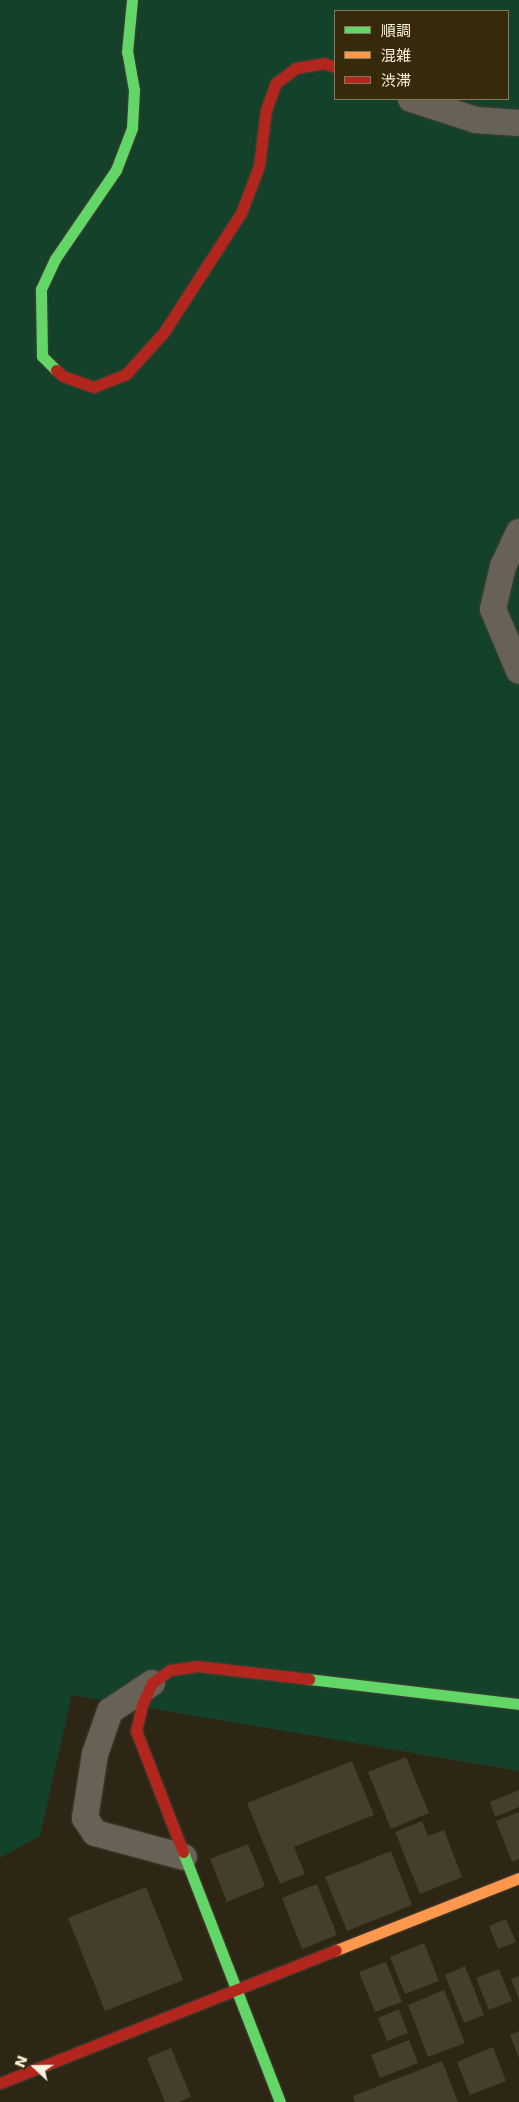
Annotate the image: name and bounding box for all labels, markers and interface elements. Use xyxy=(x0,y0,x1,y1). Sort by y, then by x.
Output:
legend xyxy=(334,10,509,100)
text: 順調 xyxy=(381,22,411,40)
text: 混雑 xyxy=(381,47,411,65)
text: 渋滞 xyxy=(381,72,411,90)
north arrow xyxy=(10,2042,60,2092)
text: N xyxy=(11,2053,31,2070)

